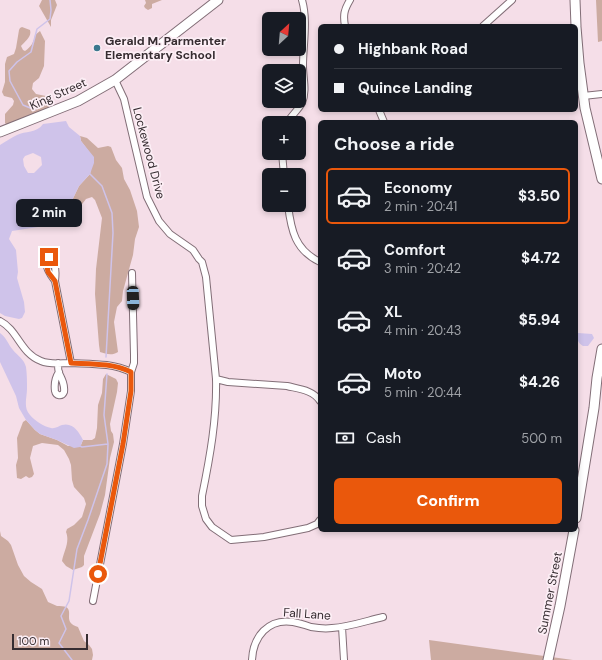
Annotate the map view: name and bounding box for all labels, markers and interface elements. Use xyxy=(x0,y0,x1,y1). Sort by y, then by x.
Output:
north arrow xyxy=(262,12,306,56)
map controls xyxy=(262,12,306,212)
place label: Gerald M. Parmenter Elementary School xyxy=(105,33,226,63)
text: Highbank Road xyxy=(358,39,468,59)
marker: Gerald M. Parmenter Elementary School xyxy=(92,43,102,53)
button: layers xyxy=(262,64,306,108)
street label: King Street xyxy=(27,74,89,114)
text: Quince Landing xyxy=(358,78,473,98)
street label: Lockewood Drive xyxy=(129,105,169,201)
button: + xyxy=(262,116,306,160)
text: Choose a ride xyxy=(334,132,455,156)
button: − xyxy=(262,168,306,212)
icon: car xyxy=(336,178,372,214)
text: Economy xyxy=(384,178,452,198)
text: $3.50 xyxy=(518,186,560,206)
text: 2 min · 20:41 xyxy=(384,198,457,215)
callout: 2 min xyxy=(16,199,82,227)
text: 2 min xyxy=(32,204,66,221)
icon: car xyxy=(336,240,372,276)
text: Comfort xyxy=(384,240,445,260)
route end xyxy=(40,248,58,266)
text: $4.72 xyxy=(521,248,560,268)
text: 3 min · 20:42 xyxy=(384,260,461,277)
car xyxy=(127,286,139,310)
icon: car xyxy=(336,302,372,338)
text: XL xyxy=(384,302,402,322)
text: $5.94 xyxy=(519,310,560,330)
text: 4 min · 20:43 xyxy=(384,322,461,339)
icon: car xyxy=(336,364,372,400)
text: Moto xyxy=(384,364,422,384)
text: $4.26 xyxy=(519,372,560,392)
text: 5 min · 20:44 xyxy=(384,384,462,401)
icon: cash xyxy=(334,427,356,449)
text: Cash xyxy=(366,428,401,448)
text: 500 m xyxy=(521,430,562,447)
button: Confirm xyxy=(334,478,562,524)
street label: Summer Street xyxy=(534,550,566,636)
route start xyxy=(89,565,107,583)
street label: Fall Lane xyxy=(283,604,332,624)
scale bar xyxy=(12,632,88,651)
text: 100 m xyxy=(18,634,49,648)

